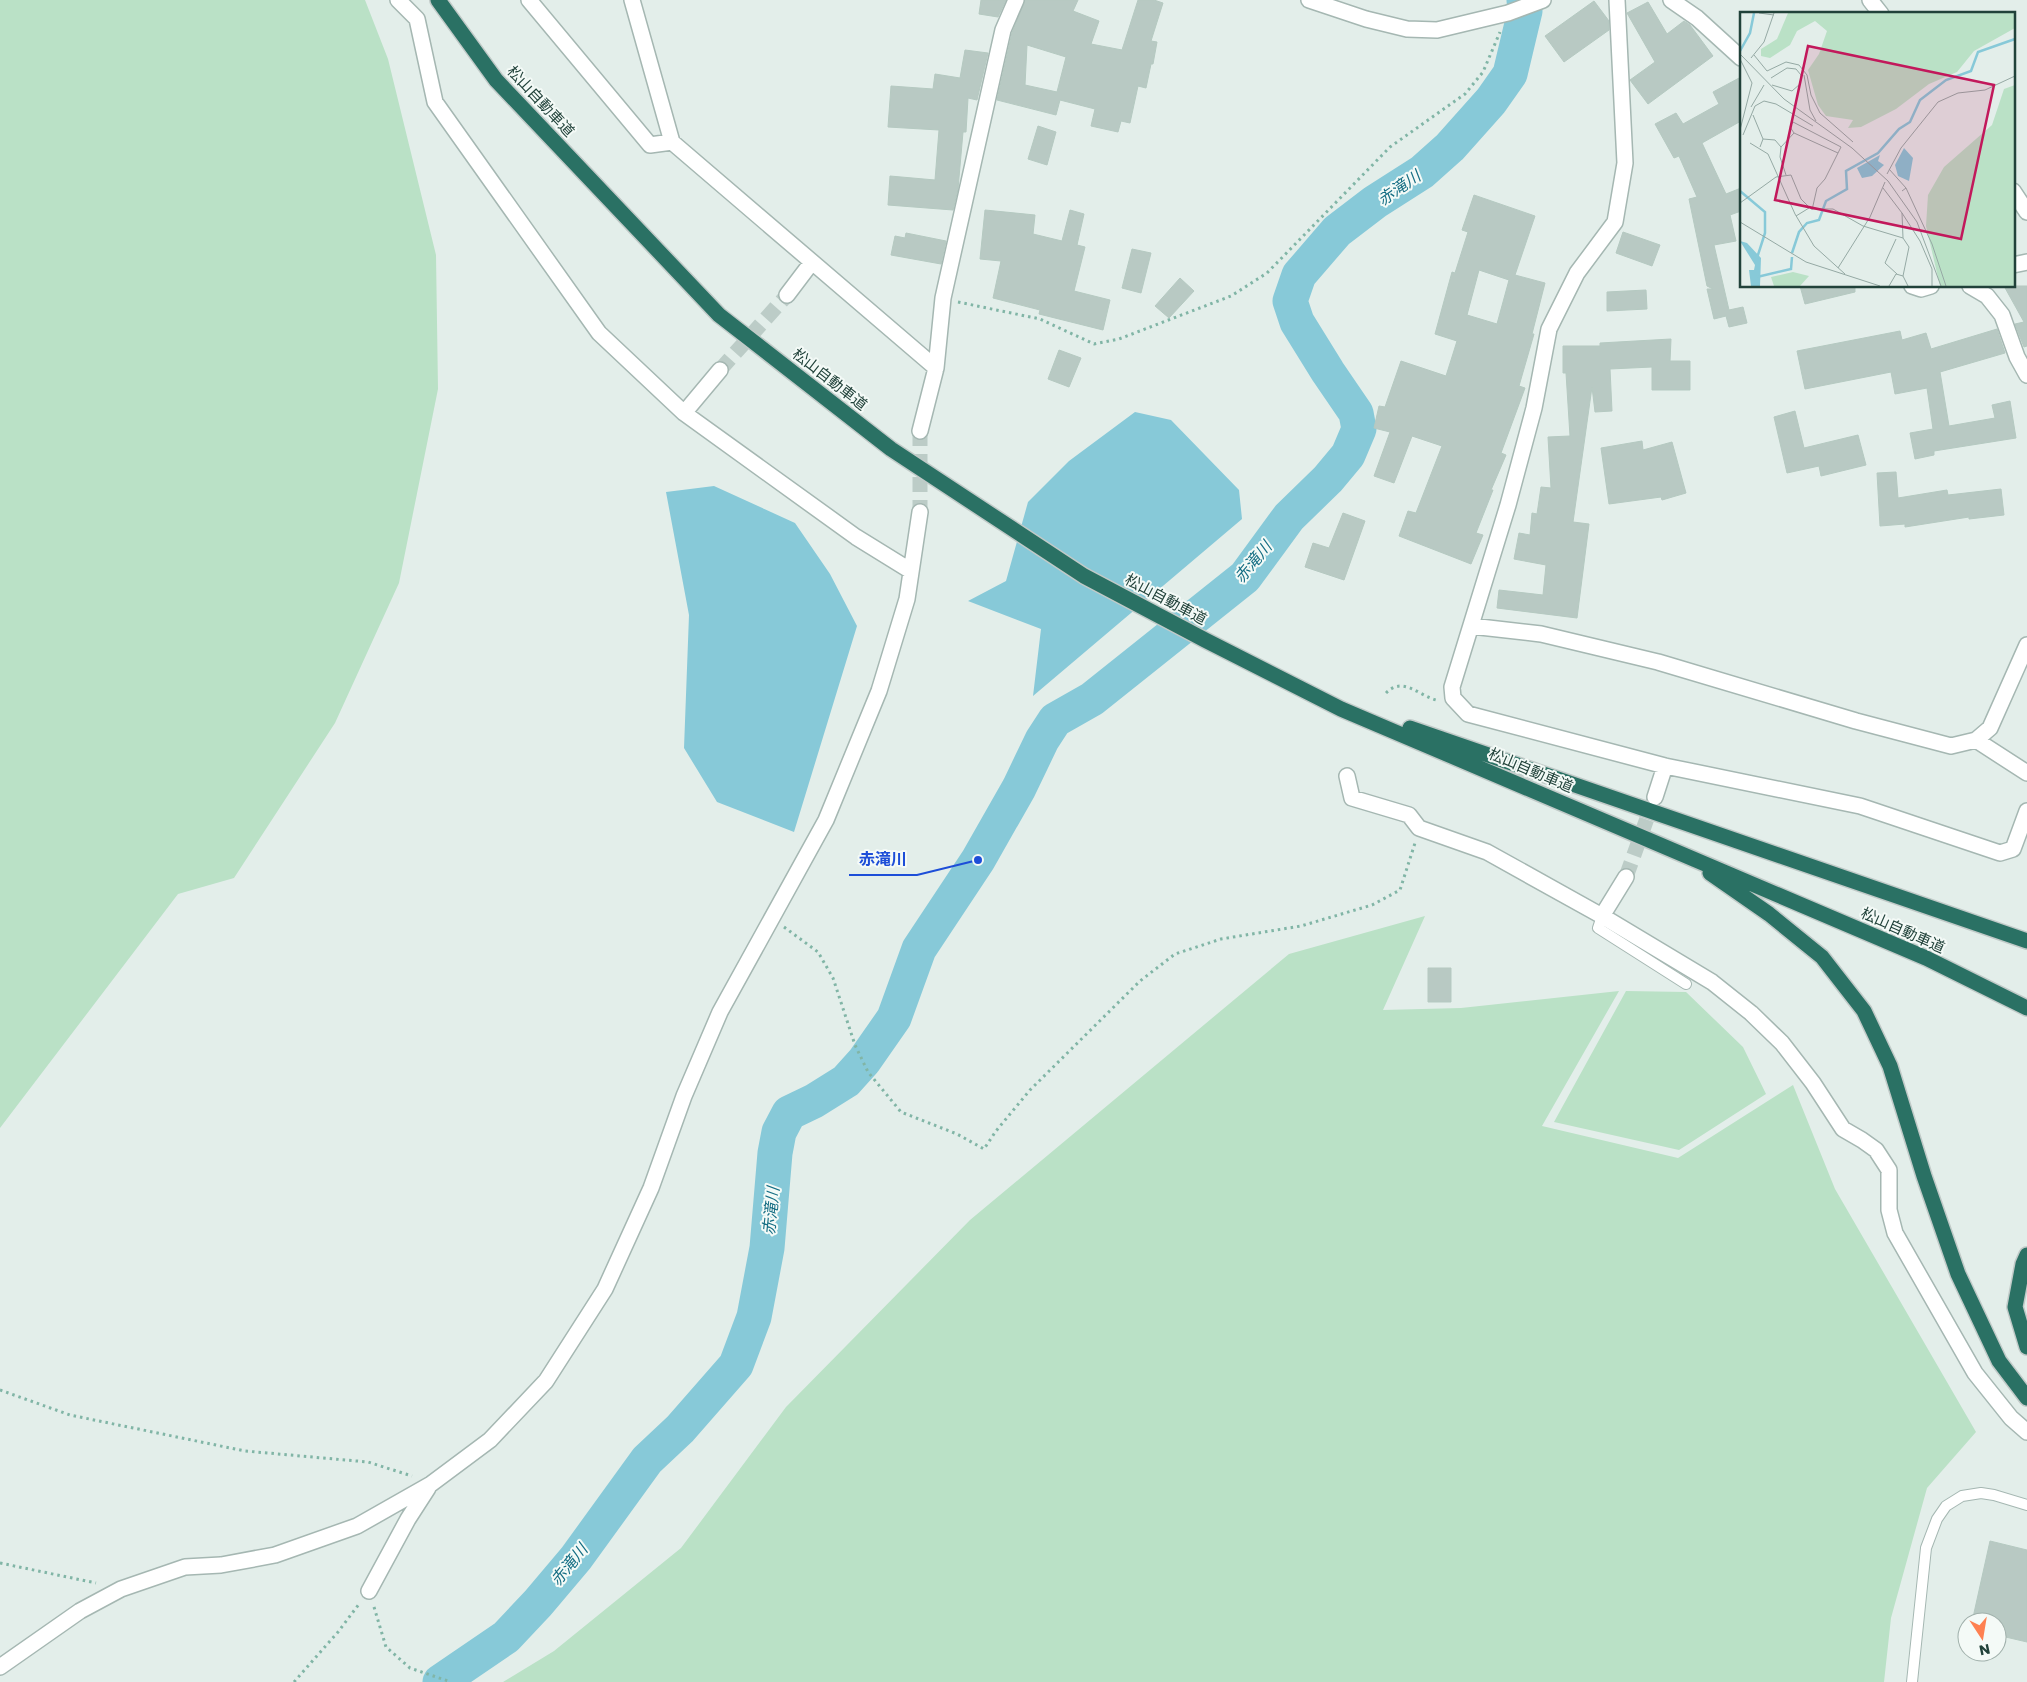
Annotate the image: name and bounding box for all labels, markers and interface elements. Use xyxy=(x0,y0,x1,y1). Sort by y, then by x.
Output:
inset map xyxy=(1740,12,2014,288)
street label: 松山自動車道 xyxy=(503,61,579,141)
water label: 赤滝川 xyxy=(1373,164,1427,211)
street label: 松山自動車道 xyxy=(788,343,872,415)
water label: 赤滝川 xyxy=(1229,535,1279,588)
street label: 松山自動車道 xyxy=(1121,569,1211,629)
street label: 松山自動車道 xyxy=(1485,743,1577,797)
callout: 赤滝川 xyxy=(849,844,917,875)
text: 赤滝川 xyxy=(859,848,907,871)
street label: 松山自動車道 xyxy=(1858,902,1948,958)
water label: 赤滝川 xyxy=(757,1184,785,1236)
water label: 赤滝川 xyxy=(545,1538,594,1591)
north arrow xyxy=(1957,1612,2007,1662)
text: N xyxy=(1977,1639,1992,1661)

